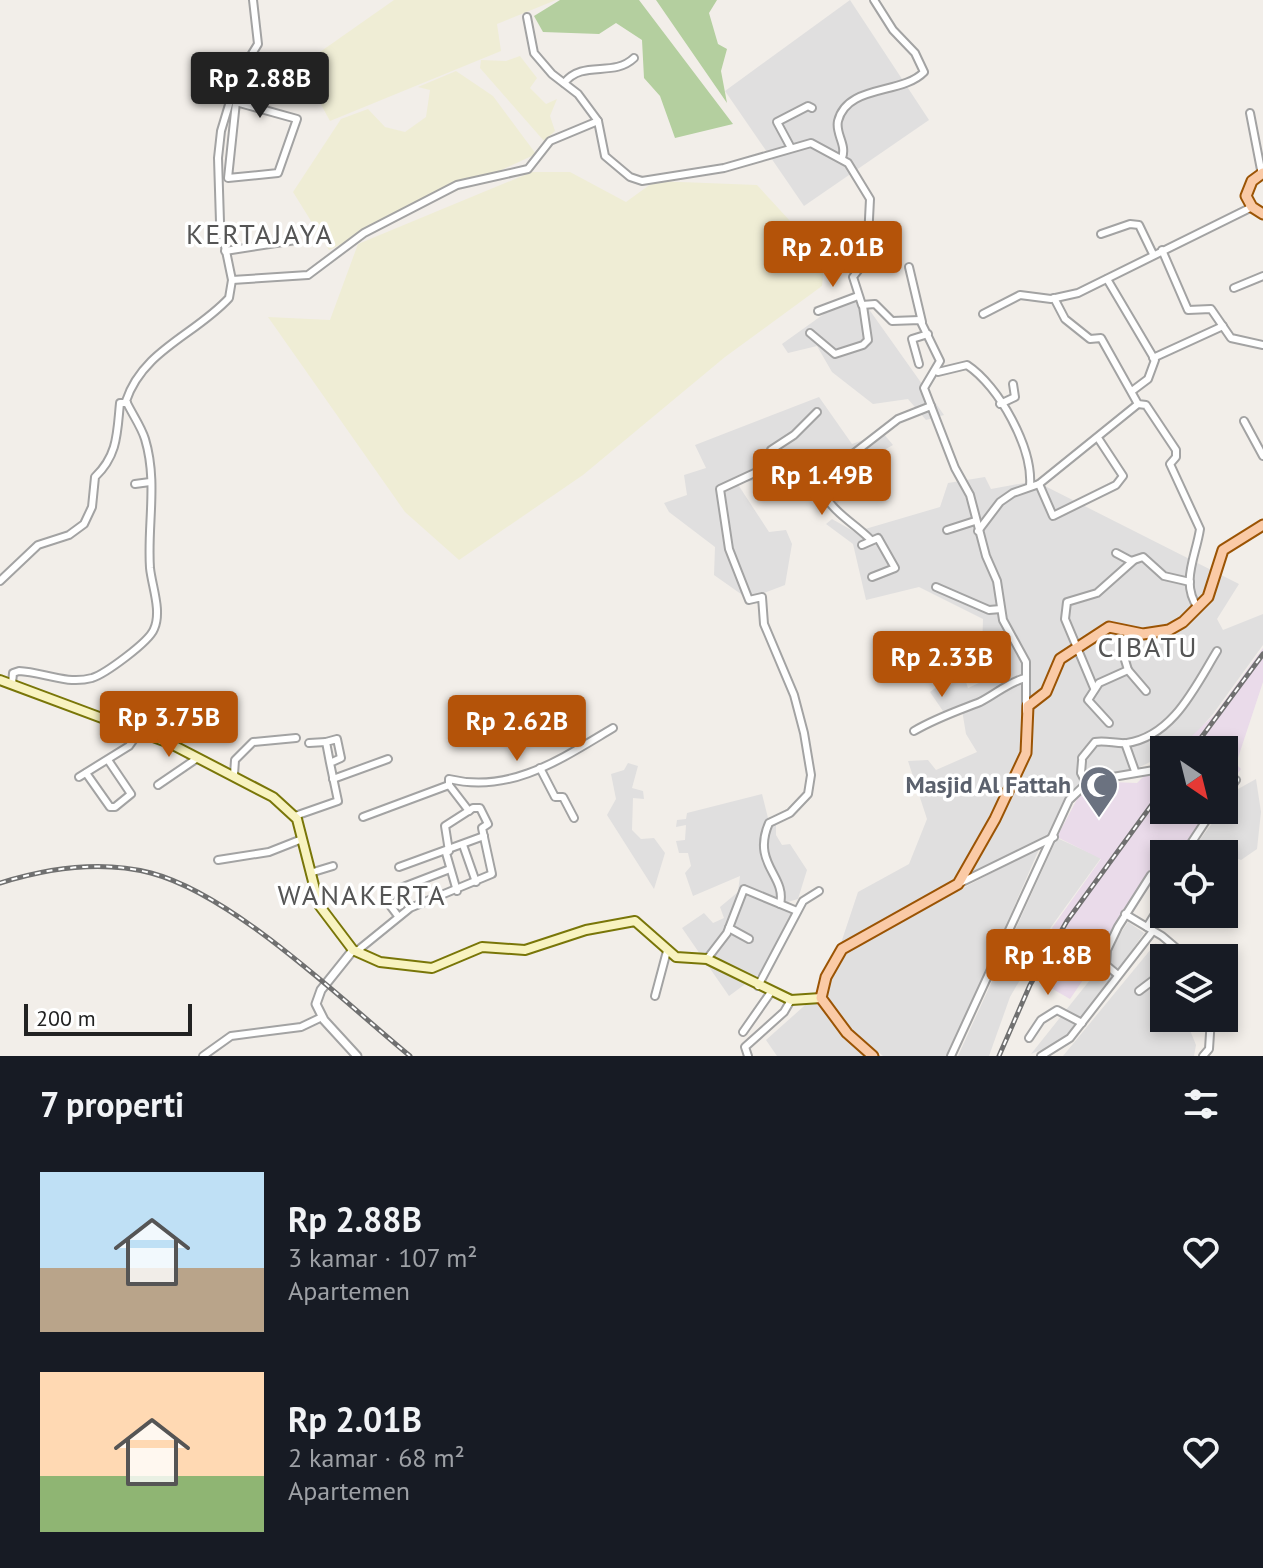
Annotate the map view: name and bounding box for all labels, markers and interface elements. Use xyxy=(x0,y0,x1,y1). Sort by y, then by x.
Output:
pin: Rp 2.88B xyxy=(177,52,343,120)
text: Rp 2.88B xyxy=(209,61,311,94)
district label: KERTAJAYA xyxy=(186,215,334,252)
pin: Rp 2.01B xyxy=(750,221,916,289)
text: Rp 2.01B xyxy=(782,230,884,263)
pin: Rp 1.49B xyxy=(739,449,905,517)
text: Rp 1.49B xyxy=(771,458,873,491)
district label: CIBATU xyxy=(1098,628,1198,665)
pin: Rp 2.33B xyxy=(859,631,1025,699)
text: Rp 2.33B xyxy=(891,640,993,673)
pin: Rp 3.75B xyxy=(86,691,252,759)
pin: Rp 2.62B xyxy=(434,695,600,763)
text: Rp 3.75B xyxy=(118,700,220,733)
text: Rp 2.62B xyxy=(466,704,568,737)
north arrow xyxy=(1150,736,1238,824)
map controls xyxy=(1150,736,1238,1032)
mosque icon: Masjid Al Fattah xyxy=(1078,764,1120,819)
place label: Masjid Al Fattah xyxy=(906,769,1071,800)
button: locate xyxy=(1150,840,1238,928)
district label: WANAKERTA xyxy=(277,876,447,913)
pin: Rp 1.8B xyxy=(974,929,1122,997)
text: Rp 1.8B xyxy=(1004,938,1092,971)
button: layers xyxy=(1150,944,1238,1032)
scale bar xyxy=(24,1000,192,1036)
text: 200 m xyxy=(36,1004,96,1032)
text: 7 properti xyxy=(40,1082,184,1126)
icon: filters xyxy=(1179,1082,1223,1126)
text: Rp 2.88B xyxy=(288,1197,422,1241)
icon: home xyxy=(104,1204,200,1300)
icon: heart xyxy=(1179,1230,1223,1274)
text: 3 kamar · 107 m² xyxy=(288,1241,478,1274)
text: Apartemen xyxy=(288,1274,410,1307)
text: Rp 2.01B xyxy=(288,1397,422,1441)
icon: home xyxy=(104,1404,200,1500)
icon: heart xyxy=(1179,1430,1223,1474)
text: 2 kamar · 68 m² xyxy=(288,1441,465,1474)
text: Apartemen xyxy=(288,1474,410,1507)

